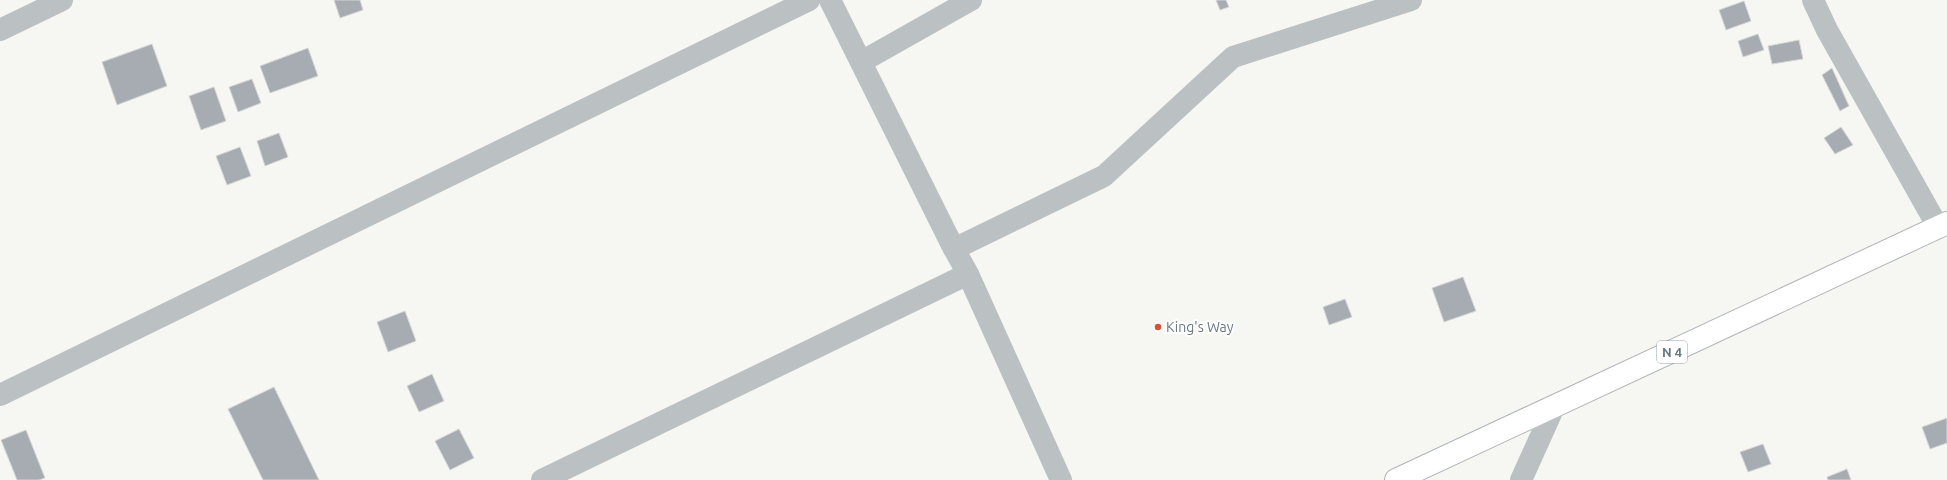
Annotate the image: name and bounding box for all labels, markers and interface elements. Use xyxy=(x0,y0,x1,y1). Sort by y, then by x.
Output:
place label: King's Way xyxy=(1166,319,1234,335)
marker: King's Way xyxy=(1153,322,1163,332)
road number: N 4 xyxy=(1657,341,1687,363)

